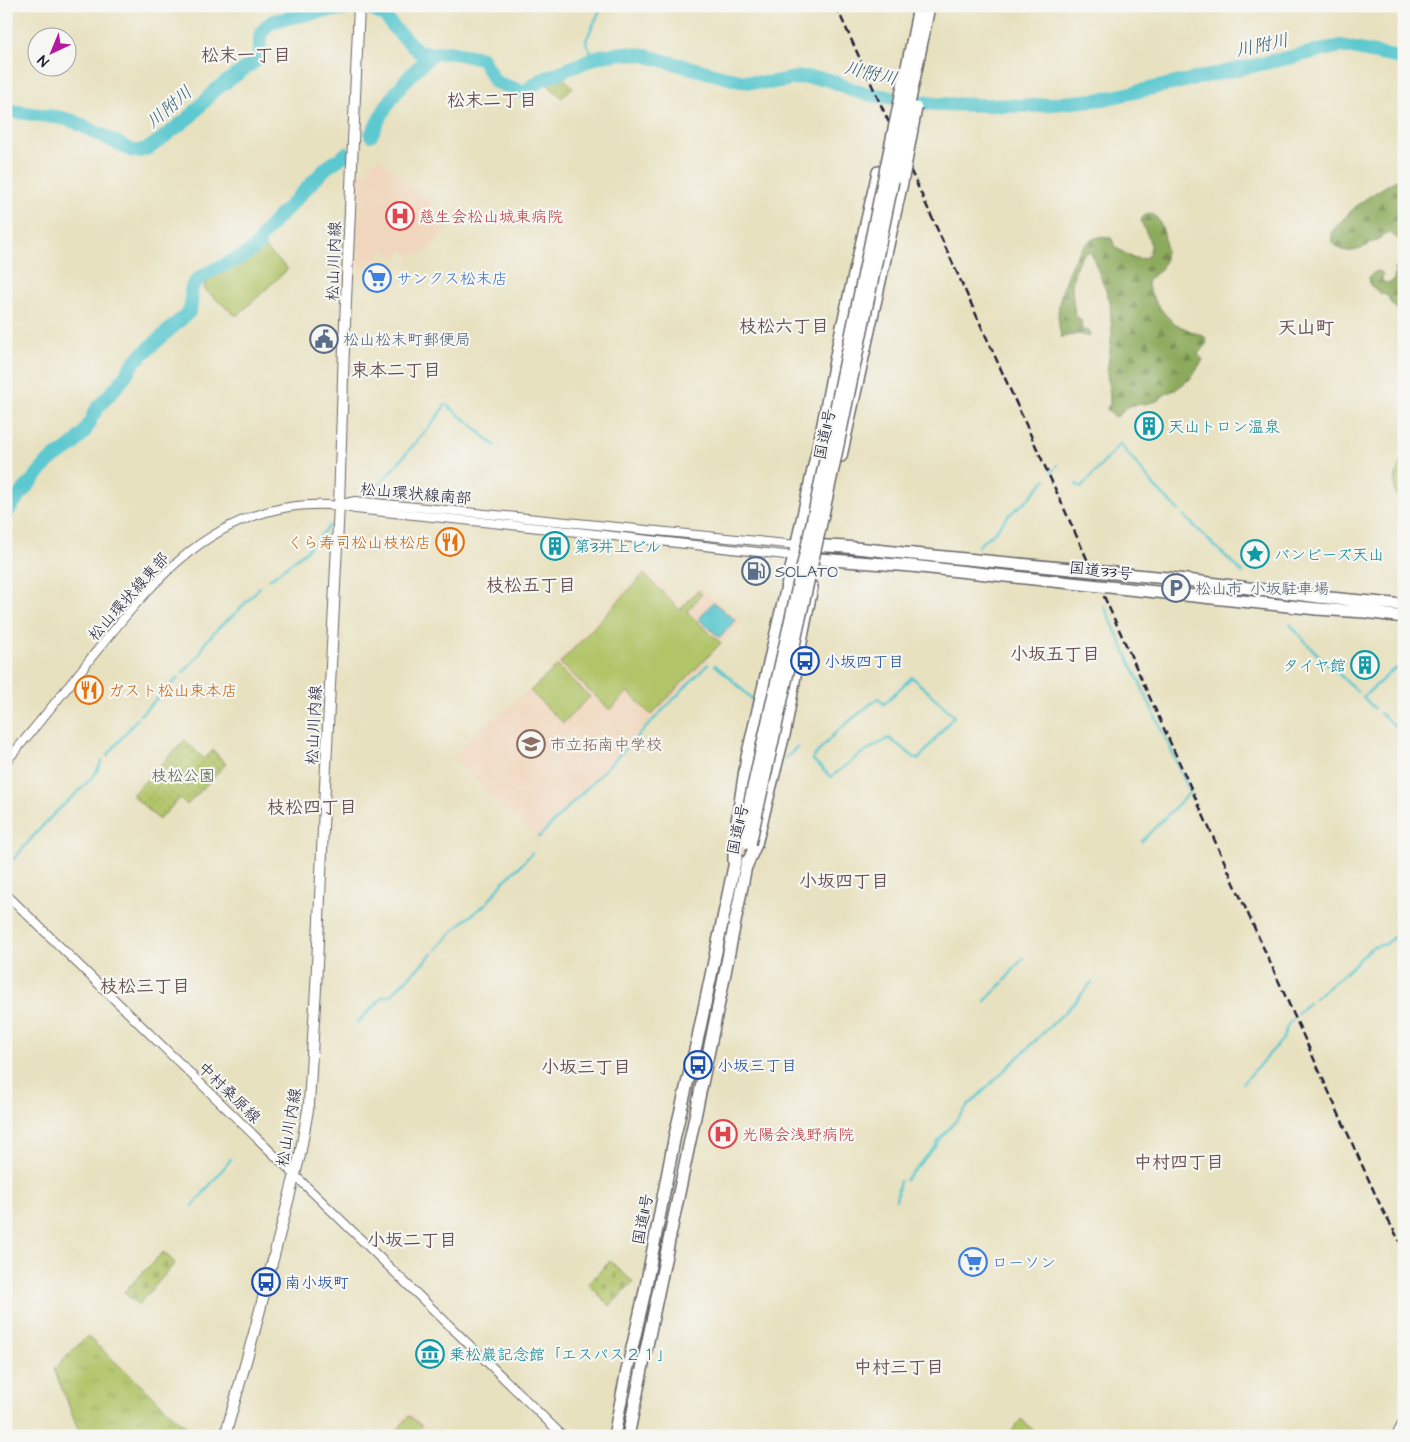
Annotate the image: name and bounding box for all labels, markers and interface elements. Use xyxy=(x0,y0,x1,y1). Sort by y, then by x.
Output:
north arrow xyxy=(28,28,78,78)
water label: 川附川 xyxy=(1233,28,1291,63)
district label: 松末一丁目 xyxy=(201,43,291,68)
text: N xyxy=(33,50,54,71)
water label: 川附川 xyxy=(842,55,900,92)
water label: 川附川 xyxy=(141,80,198,135)
district label: 松末二丁目 xyxy=(447,88,537,113)
hospital icon: 慈生会松山城東病院 xyxy=(385,201,415,231)
place label: 慈生会松山城東病院 xyxy=(419,206,563,228)
street label: 松山川内線 xyxy=(322,221,346,301)
supermarket icon: サンクス松末店 xyxy=(362,263,392,293)
place label: サンクス松末店 xyxy=(396,268,508,290)
district label: 枝松六丁目 xyxy=(739,314,829,339)
district label: 天山町 xyxy=(1277,315,1335,342)
public building icon: 松山松末町郵便局 xyxy=(309,324,339,354)
place label: 松山松末町郵便局 xyxy=(343,329,471,351)
district label: 束本二丁目 xyxy=(351,358,441,383)
street label: 国道11号 xyxy=(809,406,841,462)
building icon: 天山トロン温泉 xyxy=(1134,411,1164,441)
place label: 天山トロン温泉 xyxy=(1168,416,1280,438)
street label: 松山環状線南部 xyxy=(359,478,473,510)
restaurant icon: くら寿司松山枝松店 xyxy=(435,527,465,557)
building icon: 第3井上ビル xyxy=(540,531,570,561)
place label: くら寿司松山枝松店 xyxy=(287,532,431,554)
place label: 第3井上ビル xyxy=(574,536,662,558)
place icon: バンビーズ天山 xyxy=(1240,539,1270,569)
place label: バンビーズ天山 xyxy=(1274,544,1384,566)
street label: 松山環状線東部 xyxy=(83,548,174,646)
fuel station icon: SOLATO xyxy=(741,556,771,586)
street label: 国道33号 xyxy=(1068,557,1134,585)
place label: SOLATO xyxy=(775,561,838,583)
district label: 枝松五丁目 xyxy=(486,573,576,598)
parking icon: 松山市 小坂駐車場 xyxy=(1161,573,1191,603)
place label: 松山市 小坂駐車場 xyxy=(1195,578,1329,600)
district label: 小坂五丁目 xyxy=(1010,642,1100,667)
bus stop icon: 小坂四丁目 xyxy=(790,646,820,676)
building icon: タイヤ館 xyxy=(1350,650,1380,680)
place label: 小坂四丁目 xyxy=(824,651,904,673)
place label: タイヤ館 xyxy=(1283,655,1346,677)
restaurant icon: ガスト松山束本店 xyxy=(74,675,104,705)
place label: ガスト松山束本店 xyxy=(108,680,238,702)
street label: 松山川内線 xyxy=(301,685,327,766)
school or university icon: 市立拓南中学校 xyxy=(516,729,546,759)
place label: 市立拓南中学校 xyxy=(550,734,662,756)
park label: 枝松公園 xyxy=(151,765,215,787)
district label: 枝松四丁目 xyxy=(267,795,357,820)
street label: 国道11号 xyxy=(722,801,754,857)
district label: 小坂四丁目 xyxy=(799,869,889,894)
district label: 枝松三丁目 xyxy=(100,974,190,999)
bus stop icon: 小坂三丁目 xyxy=(683,1050,713,1080)
district label: 小坂三丁目 xyxy=(541,1055,631,1080)
place label: 小坂三丁目 xyxy=(717,1055,797,1077)
street label: 中村桑原線 xyxy=(193,1057,266,1128)
street label: 松山川内線 xyxy=(271,1086,307,1168)
hospital icon: 光陽会浅野病院 xyxy=(708,1119,738,1149)
place label: 光陽会浅野病院 xyxy=(742,1124,854,1146)
district label: 中村四丁目 xyxy=(1134,1150,1224,1175)
street label: 国道11号 xyxy=(627,1192,659,1247)
district label: 小坂二丁目 xyxy=(367,1228,457,1253)
supermarket icon: ローソン xyxy=(958,1247,988,1277)
place label: ローソン xyxy=(992,1252,1056,1274)
bus stop icon: 南小坂町 xyxy=(251,1267,281,1297)
place label: 南小坂町 xyxy=(285,1272,349,1294)
museum icon: 乗松巖記念館「エスパス２１」 xyxy=(415,1339,445,1369)
place label: 乗松巖記念館「エスパス２１」 xyxy=(449,1344,673,1366)
district label: 中村三丁目 xyxy=(854,1355,944,1380)

